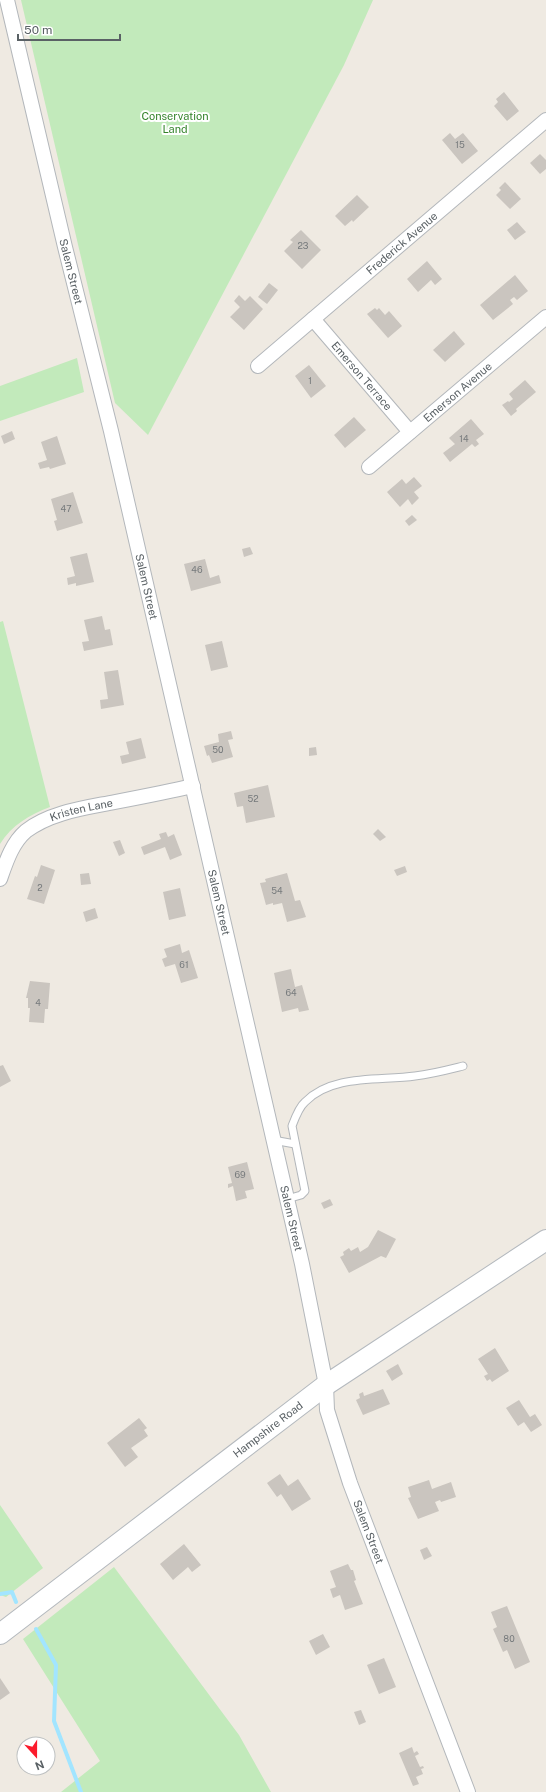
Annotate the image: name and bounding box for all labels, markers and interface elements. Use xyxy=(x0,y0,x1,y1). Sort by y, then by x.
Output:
scale bar xyxy=(18,16,120,42)
text: 50 m xyxy=(24,23,52,37)
park label: Conservation Land xyxy=(141,110,209,135)
house number: 15 xyxy=(455,139,465,150)
street label: Frederick Avenue xyxy=(364,210,440,277)
street label: Salem Street xyxy=(57,238,85,306)
house number: 23 xyxy=(297,240,309,251)
street label: Emerson Terrace xyxy=(329,339,394,413)
street label: Emerson Avenue xyxy=(421,360,494,424)
house number: 1 xyxy=(308,375,312,386)
house number: 14 xyxy=(459,433,469,444)
house number: 47 xyxy=(60,503,72,514)
street label: Salem Street xyxy=(133,553,160,621)
house number: 46 xyxy=(191,564,203,575)
house number: 50 xyxy=(212,744,224,755)
house number: 52 xyxy=(247,793,259,804)
street label: Kristen Lane xyxy=(48,797,114,823)
street label: Salem Street xyxy=(206,868,232,936)
house number: 2 xyxy=(37,882,43,893)
house number: 54 xyxy=(271,885,283,896)
house number: 61 xyxy=(179,959,189,970)
house number: 64 xyxy=(285,987,297,998)
house number: 4 xyxy=(35,997,41,1008)
house number: 69 xyxy=(234,1169,246,1180)
street label: Salem Street xyxy=(278,1184,305,1252)
street label: Hampshire Road xyxy=(231,1399,305,1460)
street label: Salem Street xyxy=(351,1498,386,1565)
house number: 80 xyxy=(503,1633,515,1644)
north arrow xyxy=(16,1736,56,1776)
text: N xyxy=(33,1758,46,1772)

